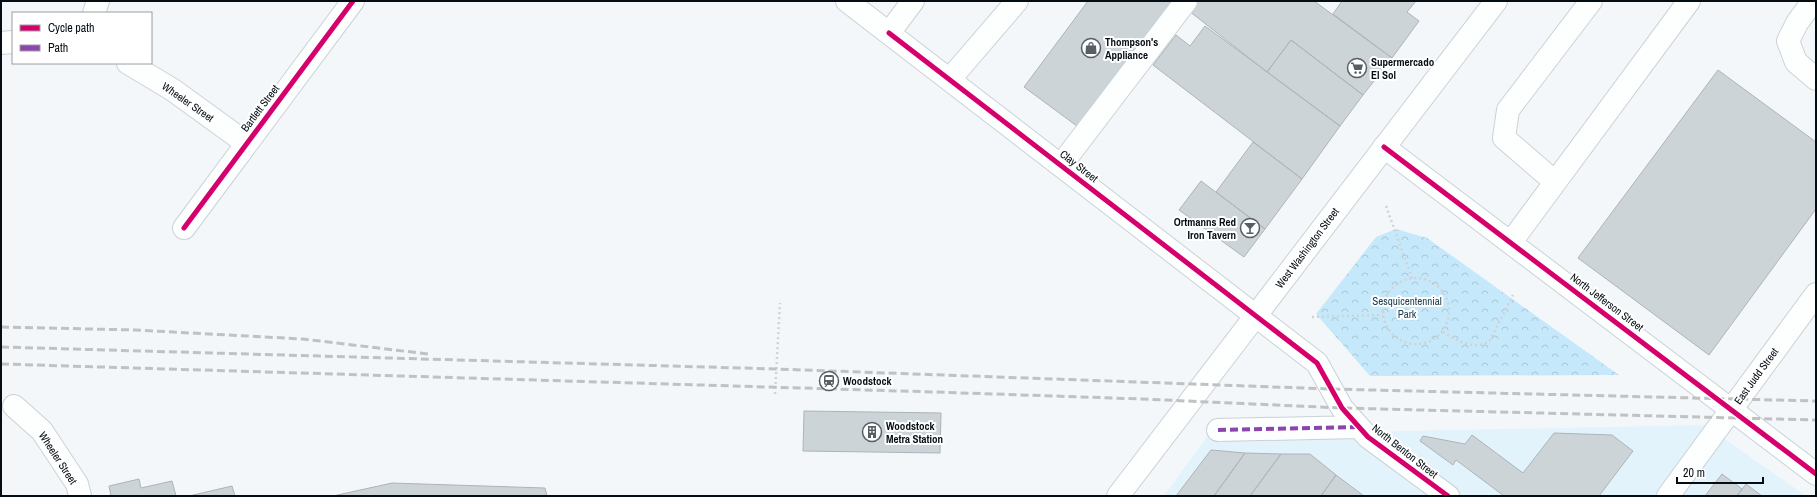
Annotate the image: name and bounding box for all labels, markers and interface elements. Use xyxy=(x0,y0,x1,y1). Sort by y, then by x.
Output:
legend xyxy=(12,12,152,64)
text: Cycle path xyxy=(48,20,95,36)
place label: Thompson's Appliance xyxy=(1105,35,1158,62)
shop icon: Thompson's Appliance xyxy=(1080,37,1102,59)
text: Path xyxy=(48,40,68,56)
place label: Supermercado El Sol xyxy=(1371,55,1435,82)
supermarket icon: Supermercado El Sol xyxy=(1346,57,1368,79)
street label: Wheeler Street xyxy=(159,79,217,125)
street label: Bartlett Street xyxy=(238,81,282,134)
street label: Clay Street xyxy=(1057,147,1101,186)
street label: West Washington Street xyxy=(1272,205,1342,291)
place label: Ortmanns Red Iron Tavern xyxy=(1174,215,1236,242)
bar icon: Ortmanns Red Iron Tavern xyxy=(1239,217,1261,239)
street label: North Jefferson Street xyxy=(1568,270,1647,334)
park label: Sesquicentennial Park xyxy=(1372,294,1442,321)
street label: East Judd Street xyxy=(1731,345,1782,407)
station icon: Woodstock xyxy=(818,370,840,392)
place label: Woodstock xyxy=(843,374,892,388)
place label: Woodstock Metra Station xyxy=(886,419,943,446)
building icon: Woodstock Metra Station xyxy=(861,421,883,443)
street label: North Benton Street xyxy=(1369,421,1441,481)
street label: Wheeler Street xyxy=(36,429,81,487)
scale bar xyxy=(1677,459,1763,485)
text: 20 m xyxy=(1683,465,1705,481)

